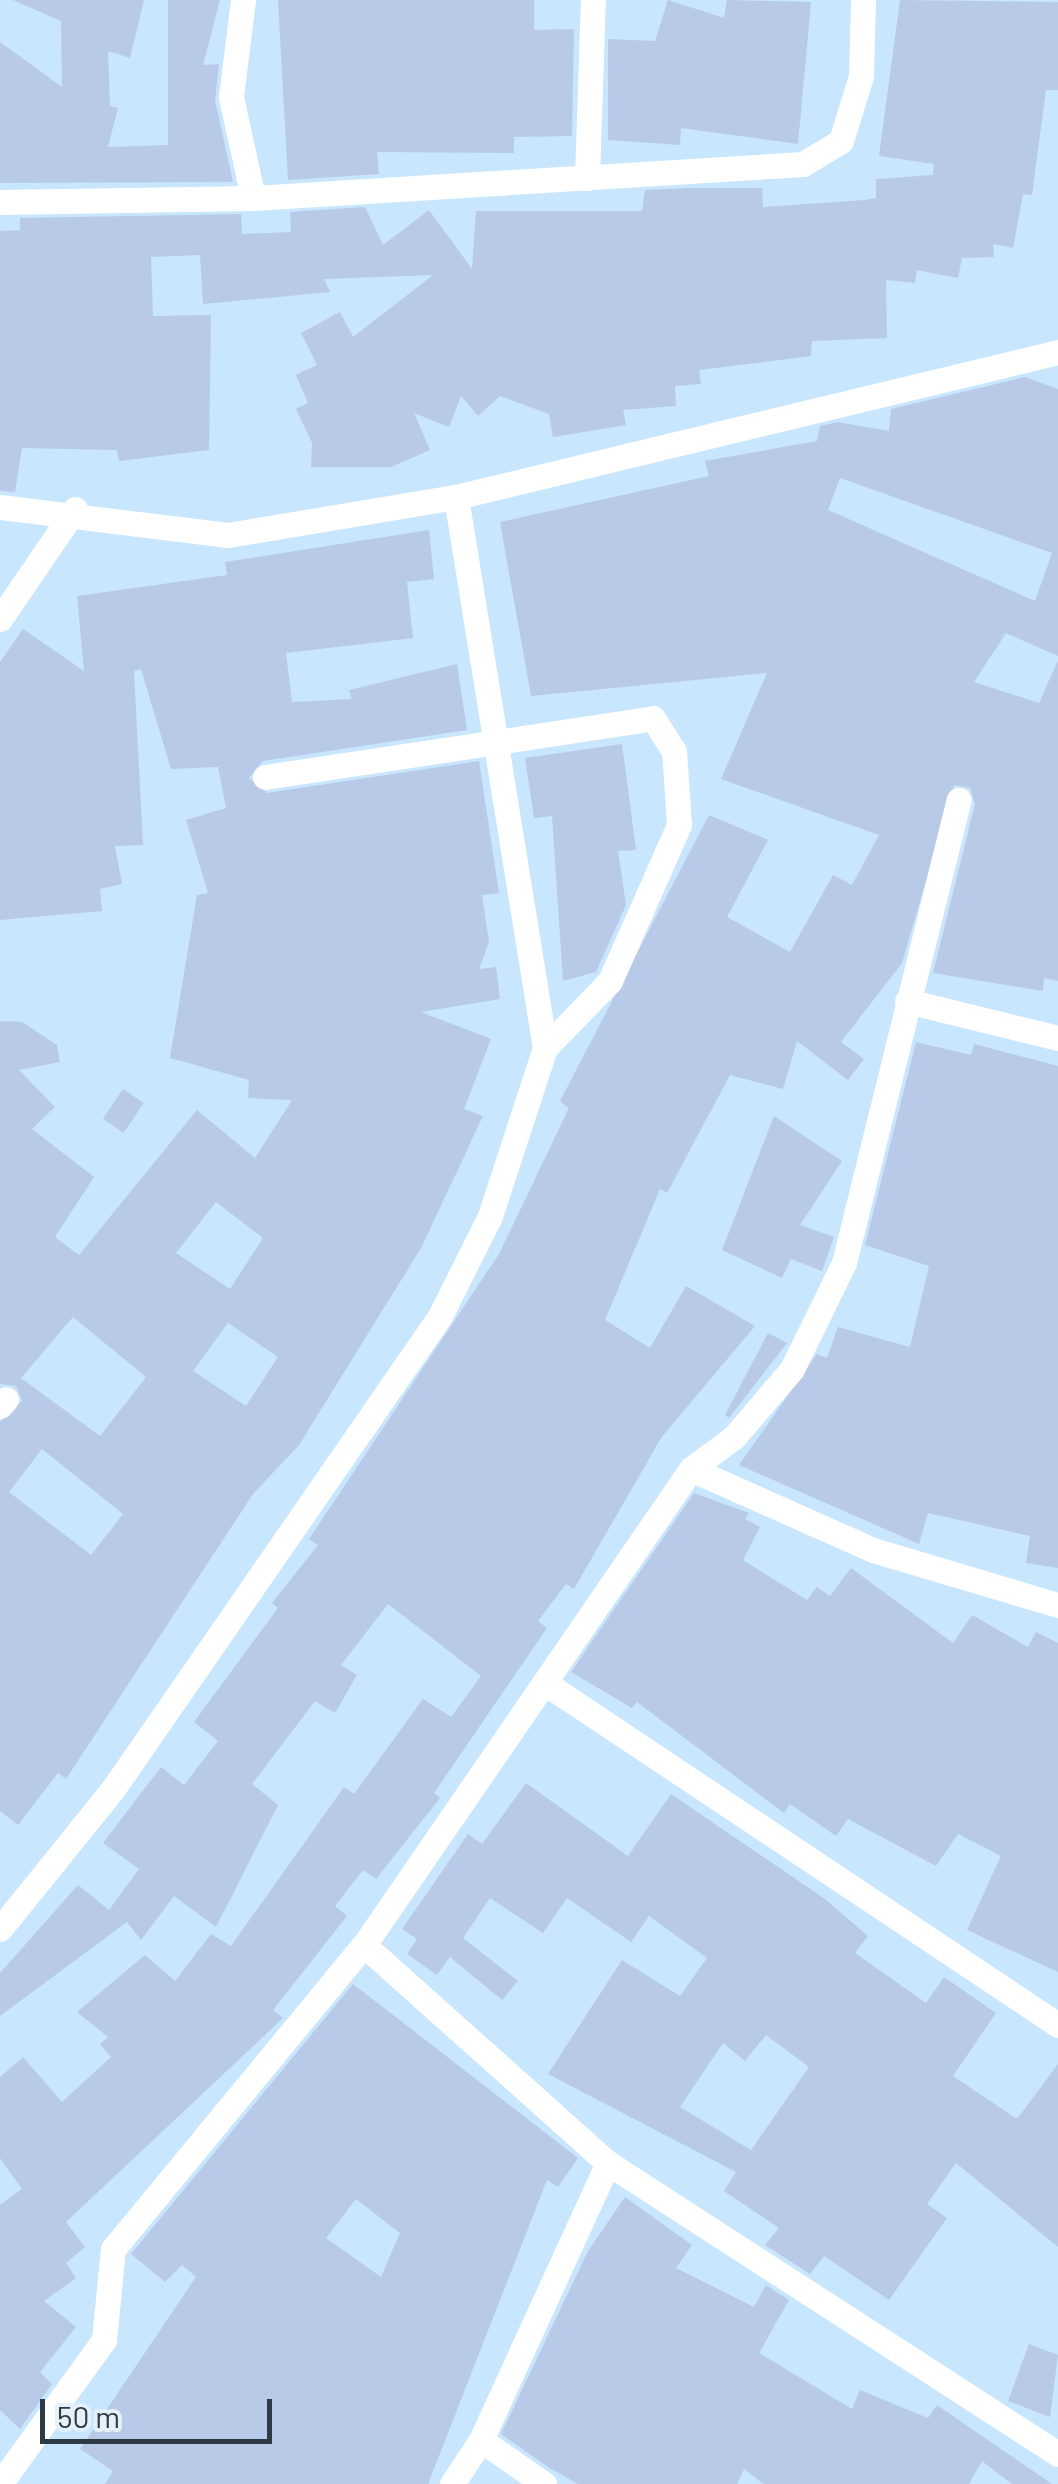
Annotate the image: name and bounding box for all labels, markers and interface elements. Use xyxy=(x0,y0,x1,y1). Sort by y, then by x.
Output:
scale bar xyxy=(45,2379,278,2441)
text: 50 m xyxy=(57,2398,120,2434)

